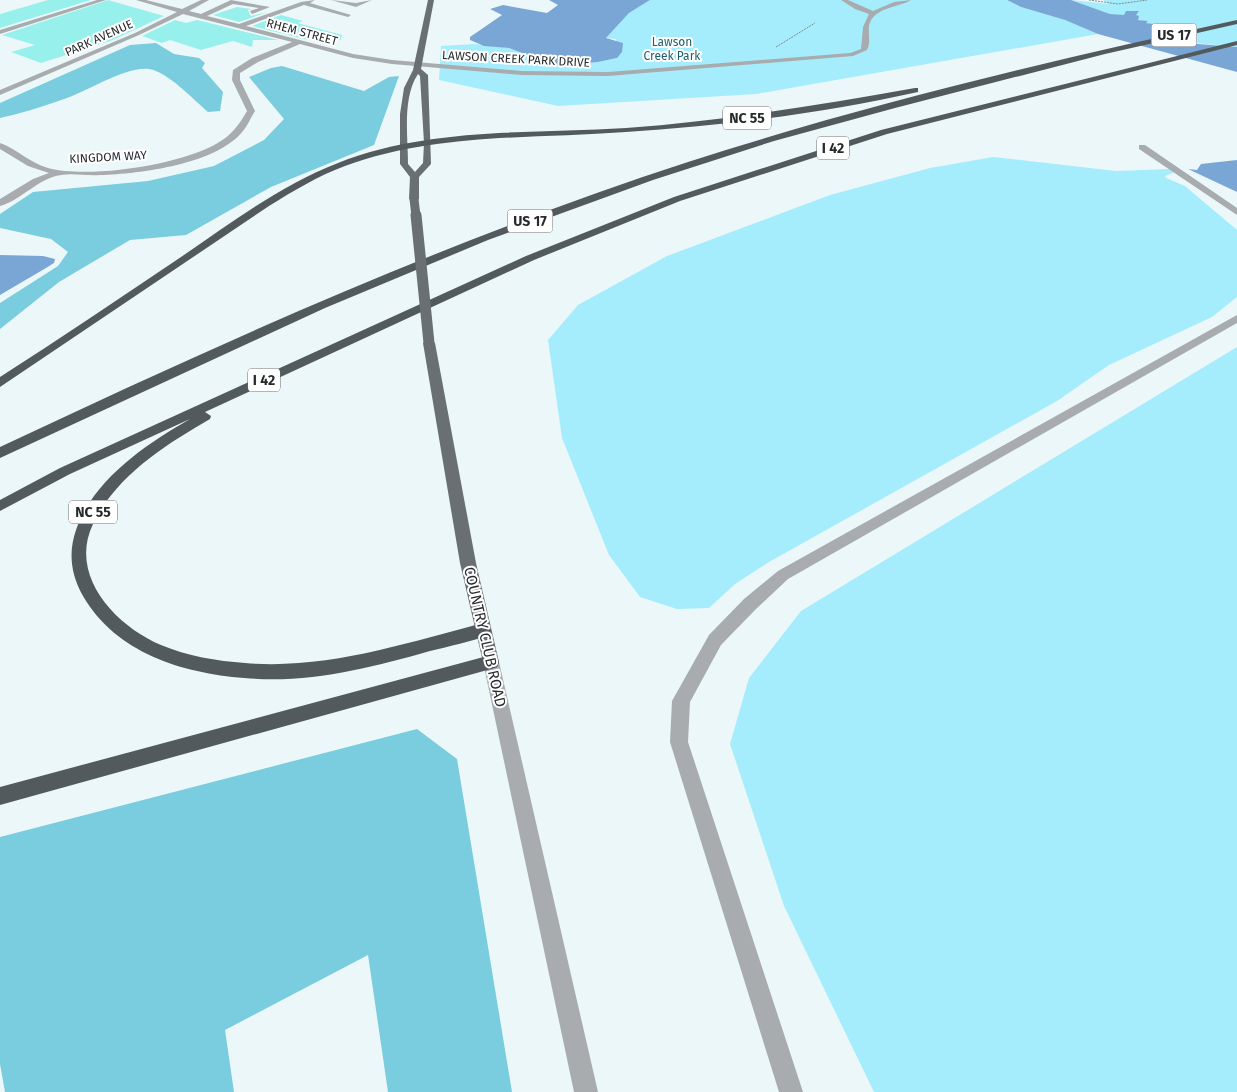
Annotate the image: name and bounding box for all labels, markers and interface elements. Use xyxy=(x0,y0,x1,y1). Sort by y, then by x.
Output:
street label: RHEM STREET xyxy=(265,16,340,48)
street label: PARK AVENUE xyxy=(63,17,135,59)
road number: US 17 xyxy=(1152,24,1196,46)
park label: Lawson Creek Park xyxy=(644,35,701,63)
street label: LAWSON CREEK PARK DRIVE xyxy=(442,48,590,70)
road number: NC 55 xyxy=(723,106,771,130)
road number: I 42 xyxy=(817,136,849,160)
street label: KINGDOM WAY xyxy=(69,148,148,166)
road number: US 17 xyxy=(508,210,552,232)
road number: I 42 xyxy=(248,368,280,392)
road number: NC 55 xyxy=(69,501,117,524)
street label: COUNTRY CLUB ROAD xyxy=(460,565,510,709)

